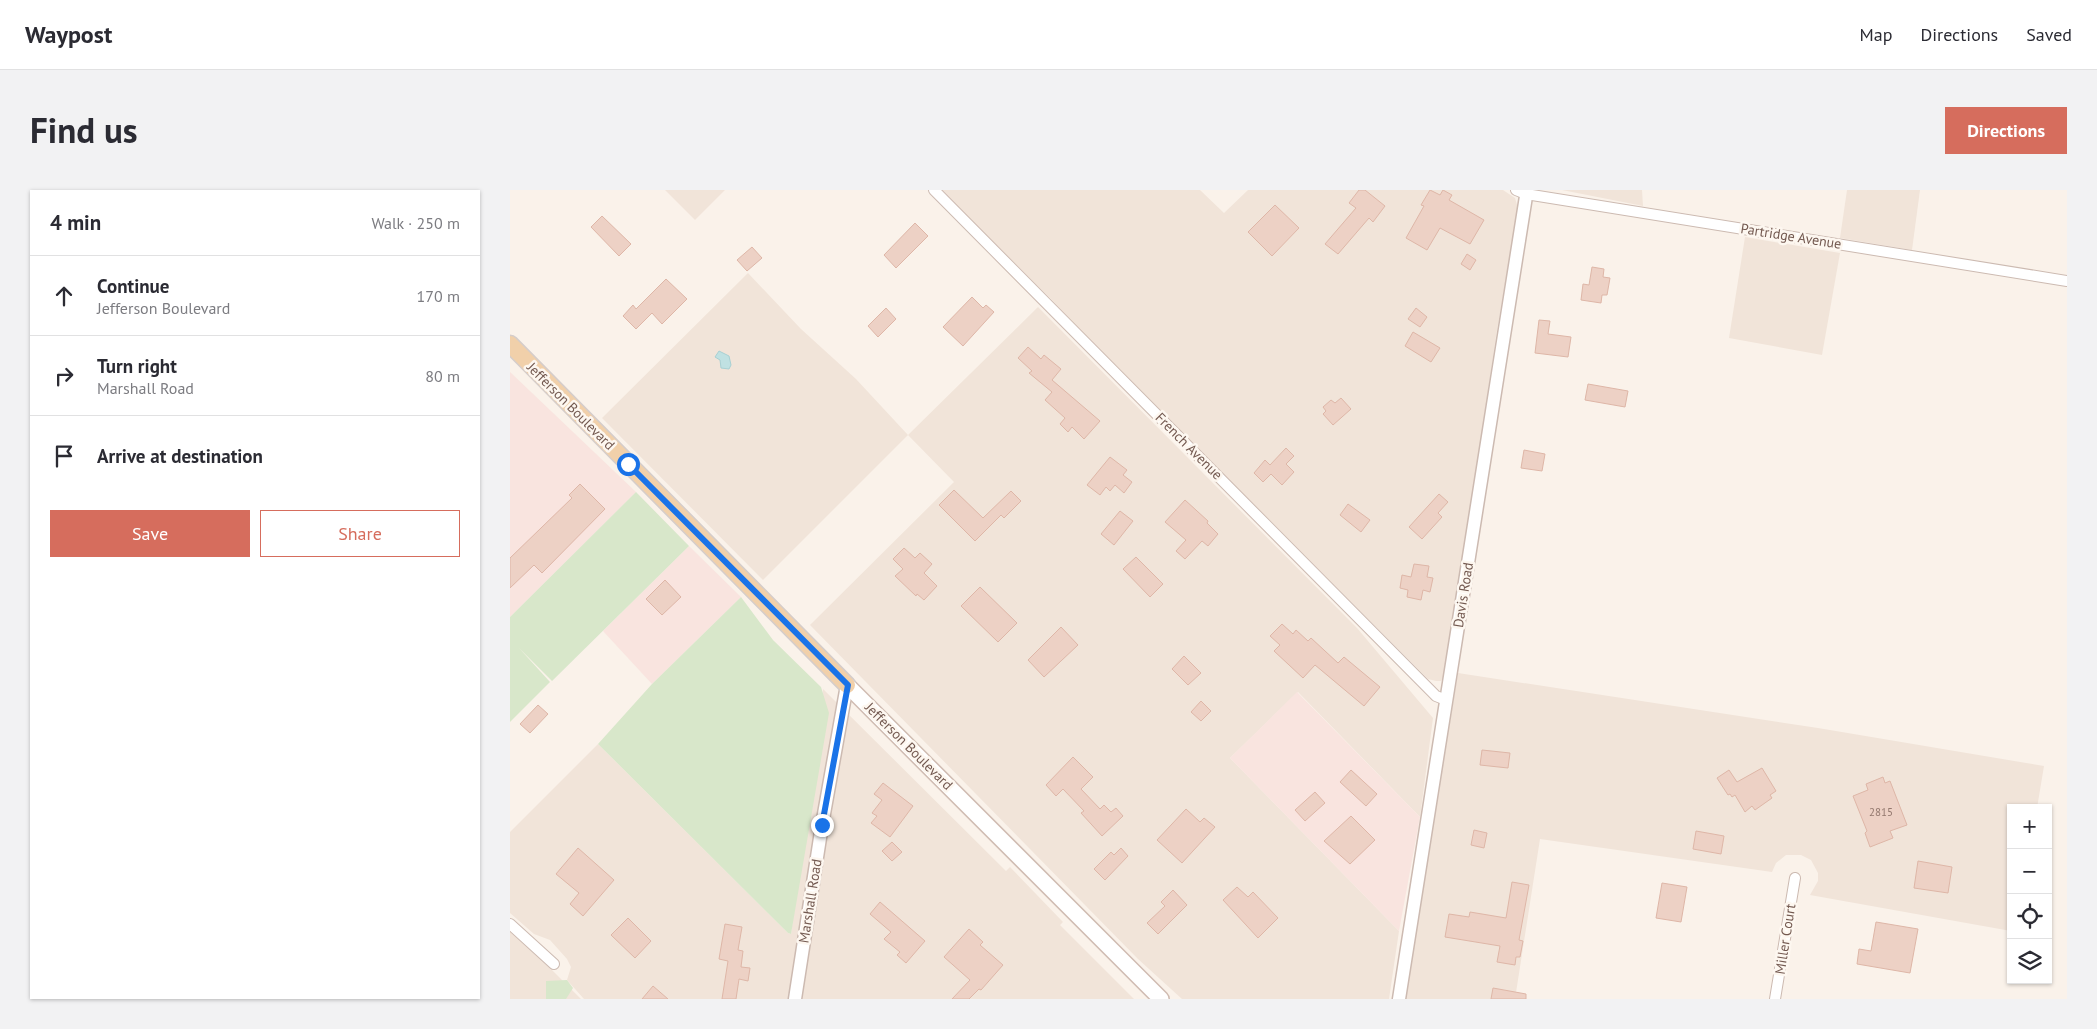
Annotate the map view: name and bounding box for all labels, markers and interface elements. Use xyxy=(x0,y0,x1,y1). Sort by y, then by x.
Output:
text: Waypost xyxy=(25,19,112,50)
text: Map xyxy=(1860,23,1892,46)
text: Directions xyxy=(1920,23,1998,46)
text: Saved xyxy=(2026,23,2072,46)
text: Find us xyxy=(30,107,138,153)
button: Directions xyxy=(1945,107,2067,154)
text: 4 min xyxy=(50,209,101,236)
text: Walk · 250 m xyxy=(371,213,460,233)
street label: Partridge Avenue xyxy=(1739,219,1843,253)
text: Continue xyxy=(97,274,169,298)
icon: ahead xyxy=(50,282,78,310)
text: 170 m xyxy=(417,286,460,306)
text: Jefferson Boulevard xyxy=(97,298,230,318)
text: Turn right xyxy=(97,354,177,378)
street label: Jefferson Boulevard xyxy=(523,358,619,454)
icon: right xyxy=(50,362,78,390)
text: 80 m xyxy=(425,366,460,386)
text: Marshall Road xyxy=(97,378,194,398)
street label: French Avenue xyxy=(1152,409,1226,483)
icon: arrive xyxy=(50,442,78,470)
text: Arrive at destination xyxy=(97,444,263,468)
route start xyxy=(617,453,640,476)
button: Save xyxy=(50,510,250,557)
button: Share xyxy=(260,510,460,557)
street label: Davis Road xyxy=(1449,561,1477,629)
street label: Jefferson Boulevard xyxy=(861,698,957,794)
map controls xyxy=(2007,804,2052,984)
button: + xyxy=(2007,804,2052,849)
house number: 2815 xyxy=(1869,805,1893,819)
route end xyxy=(811,814,834,837)
button: − xyxy=(2007,849,2052,894)
street label: Marshall Road xyxy=(794,858,826,944)
button: locate xyxy=(2007,894,2052,939)
street label: Miller Court xyxy=(1771,902,1799,976)
button: layers xyxy=(2007,939,2052,984)

